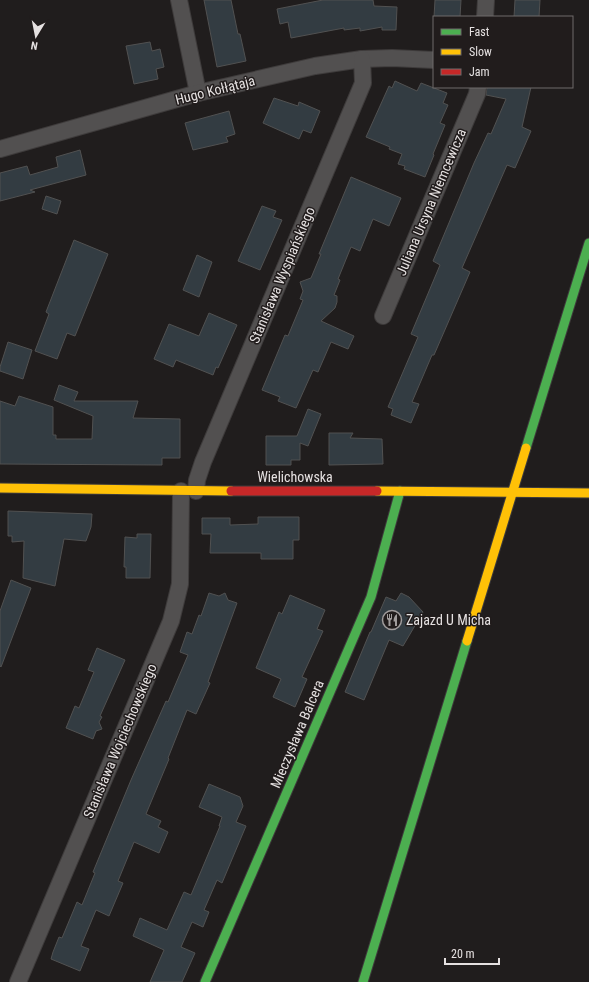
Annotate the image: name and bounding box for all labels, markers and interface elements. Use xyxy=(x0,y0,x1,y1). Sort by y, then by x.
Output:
north arrow xyxy=(16,16,56,56)
legend xyxy=(433,16,573,88)
text: Fast xyxy=(469,25,490,39)
text: N xyxy=(30,38,39,52)
text: Slow xyxy=(469,45,492,59)
text: Jam xyxy=(469,65,490,79)
street label: Hugo Kołłątaja xyxy=(174,72,256,108)
street label: Juliana Ursyna Niemcewicza xyxy=(393,126,469,278)
street label: Stanisława Wyspiańskiego xyxy=(246,204,318,346)
street label: Wielichowska xyxy=(257,469,333,485)
restaurant icon: Zajazd U Micha xyxy=(381,609,403,631)
place label: Zajazd U Micha xyxy=(406,612,491,628)
street label: Stanisława Wojciechowskiego xyxy=(80,661,160,821)
street label: Mieczysława Balcera xyxy=(267,678,327,790)
scale bar xyxy=(445,940,499,966)
text: 20 m xyxy=(451,947,475,961)

